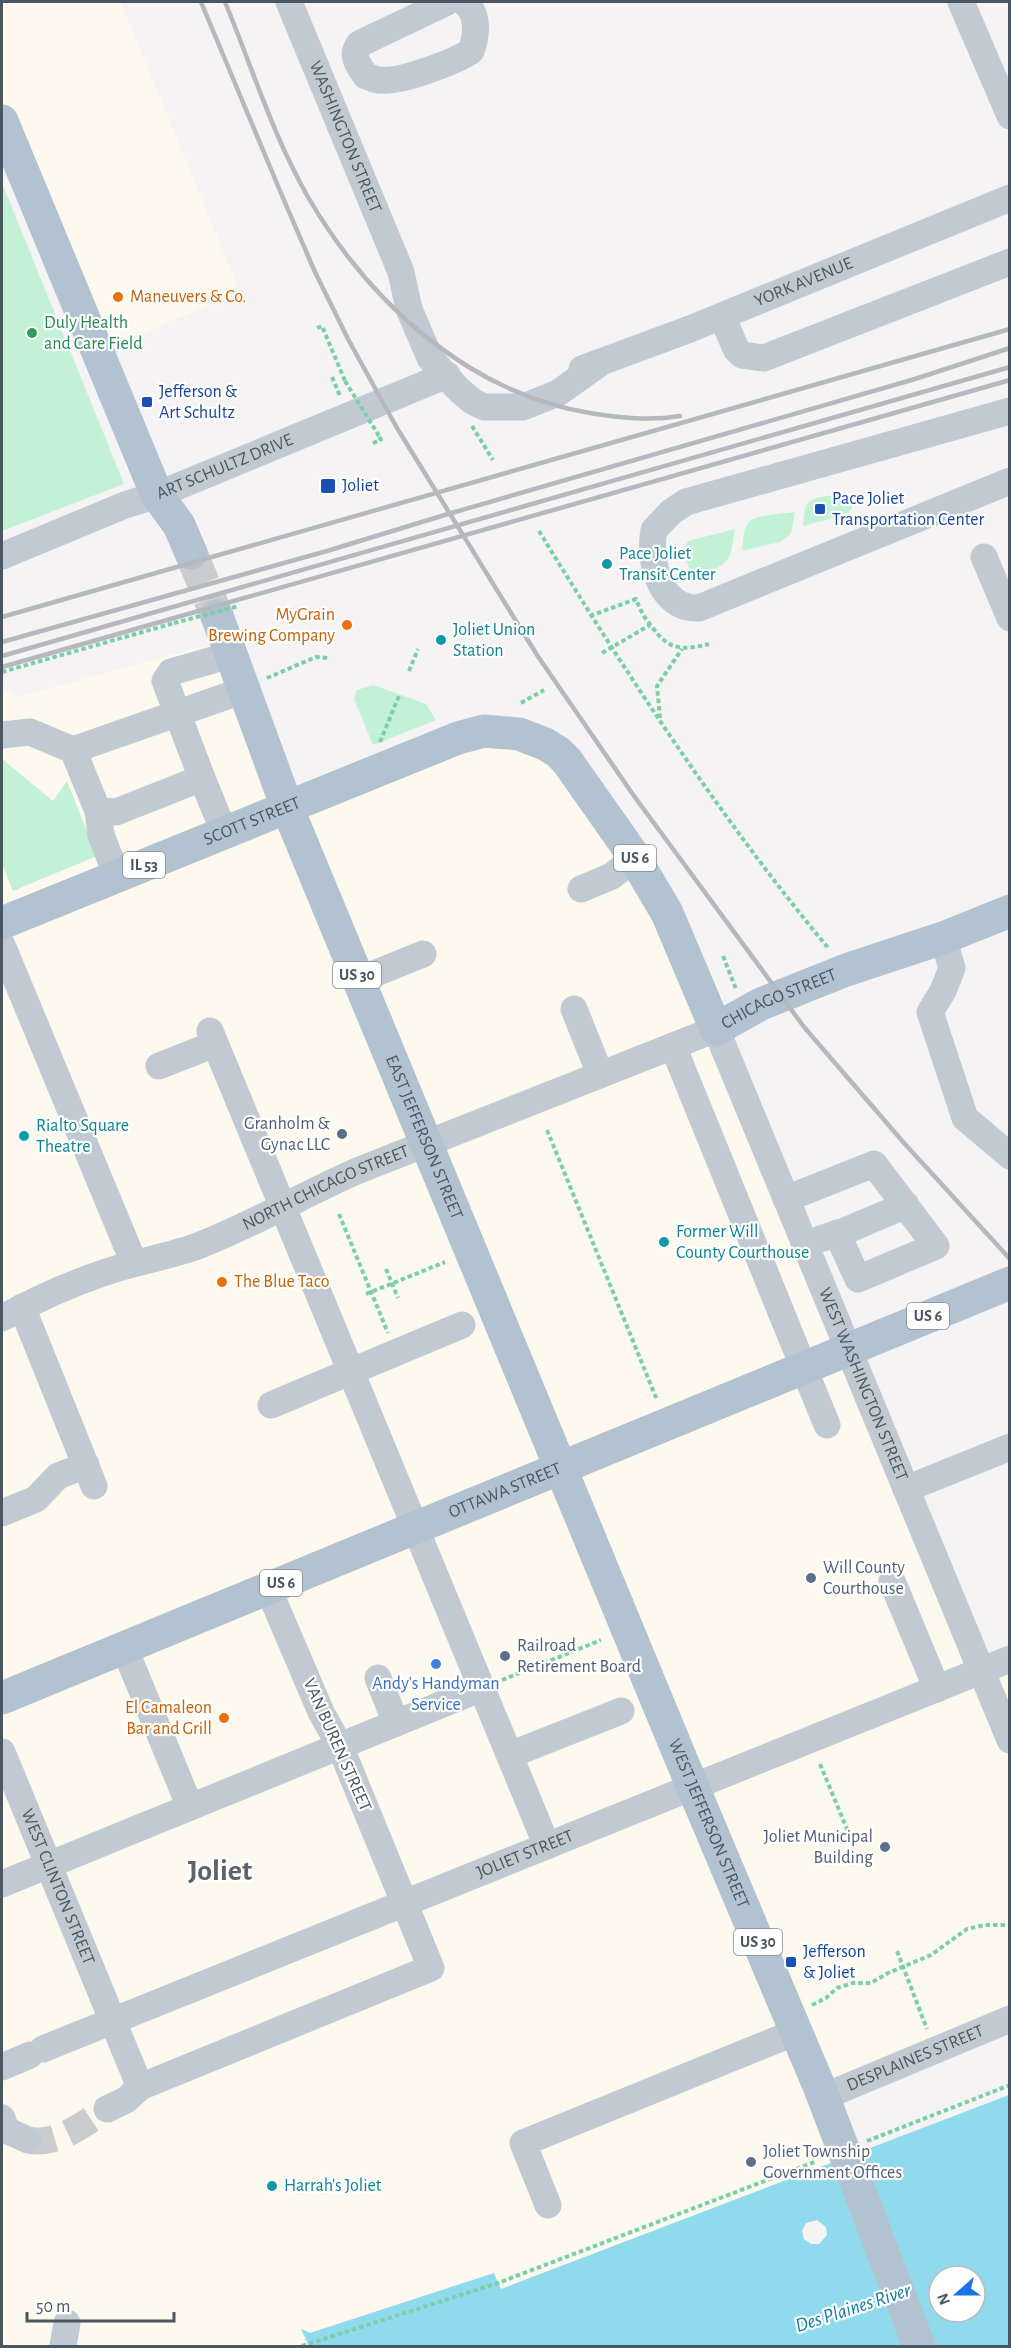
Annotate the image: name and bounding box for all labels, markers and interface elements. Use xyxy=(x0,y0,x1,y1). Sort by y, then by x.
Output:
street label: WASHINGTON STREET xyxy=(305,58,384,216)
street label: YORK AVENUE xyxy=(752,254,856,311)
place label: Maneuvers & Co. xyxy=(130,288,246,306)
marker: Maneuvers & Co. xyxy=(111,290,125,304)
place label: Duly Health and Care Field xyxy=(44,314,143,353)
marker: Duly Health and Care Field xyxy=(25,326,39,340)
place label: Jefferson & Art Schultz xyxy=(159,383,238,422)
marker: Jefferson & Art Schultz xyxy=(140,395,154,409)
street label: ART SCHULTZ DRIVE xyxy=(154,431,296,503)
marker: Joliet xyxy=(319,477,337,495)
place label: Joliet xyxy=(342,477,379,495)
place label: Pace Joliet Transportation Center xyxy=(832,490,984,529)
marker: Pace Joliet Transportation Center xyxy=(813,502,827,516)
place label: Pace Joliet Transit Center xyxy=(619,545,716,584)
marker: Pace Joliet Transit Center xyxy=(600,557,614,571)
place label: MyGrain Brewing Company xyxy=(208,606,335,645)
marker: MyGrain Brewing Company xyxy=(340,618,354,632)
place label: Joliet Union Station xyxy=(453,621,535,660)
marker: Joliet Union Station xyxy=(434,633,448,647)
street label: SCOTT STREET xyxy=(201,794,303,849)
road number: US 6 xyxy=(614,845,656,871)
road number: IL 53 xyxy=(123,852,165,878)
road number: US 30 xyxy=(333,962,381,988)
street label: CHICAGO STREET xyxy=(719,966,839,1033)
street label: EAST JEFFERSON STREET xyxy=(382,1053,466,1222)
place label: Granholm & Gynac LLC xyxy=(244,1115,330,1154)
place label: Rialto Square Theatre xyxy=(36,1117,129,1156)
marker: Granholm & Gynac LLC xyxy=(335,1127,349,1141)
marker: Rialto Square Theatre xyxy=(17,1129,31,1143)
street label: NORTH CHICAGO STREET xyxy=(240,1142,412,1234)
place label: Former Will County Courthouse xyxy=(676,1223,809,1262)
marker: Former Will County Courthouse xyxy=(657,1235,671,1249)
place label: The Blue Taco xyxy=(234,1273,330,1291)
marker: The Blue Taco xyxy=(215,1275,229,1289)
street label: WEST WASHINGTON STREET xyxy=(815,1285,911,1484)
road number: US 6 xyxy=(907,1303,949,1329)
street label: OTTAWA STREET xyxy=(446,1460,564,1522)
place label: Will County Courthouse xyxy=(823,1559,905,1598)
road number: US 6 xyxy=(260,1570,302,1596)
marker: Will County Courthouse xyxy=(804,1571,818,1585)
place label: Railroad Retirement Board xyxy=(517,1637,641,1676)
marker: Railroad Retirement Board xyxy=(498,1649,512,1663)
marker: Andy's Handyman Service xyxy=(429,1657,443,1671)
place label: Andy's Handyman Service xyxy=(372,1675,500,1714)
street label: VAN BUREN STREET xyxy=(300,1676,374,1814)
place label: El Camaleon Bar and Grill xyxy=(125,1699,212,1738)
marker: El Camaleon Bar and Grill xyxy=(217,1711,231,1725)
street label: WEST JEFFERSON STREET xyxy=(665,1736,752,1911)
street label: WEST CLINTON STREET xyxy=(18,1807,98,1968)
street label: JOLIET STREET xyxy=(474,1827,576,1882)
place label: Joliet Municipal Building xyxy=(763,1828,873,1867)
marker: Joliet Municipal Building xyxy=(878,1840,892,1854)
district label: Joliet xyxy=(188,1856,252,1886)
road number: US 30 xyxy=(734,1929,782,1955)
place label: Jefferson & Joliet xyxy=(803,1943,866,1982)
marker: Jefferson & Joliet xyxy=(784,1955,798,1969)
street label: DESPLAINES STREET xyxy=(844,2022,987,2095)
place label: Joliet Township Government Offices xyxy=(763,2143,902,2182)
marker: Joliet Township Government Offices xyxy=(744,2155,758,2169)
place label: Harrah's Joliet xyxy=(284,2177,382,2195)
marker: Harrah's Joliet xyxy=(265,2179,279,2193)
north arrow xyxy=(927,2264,987,2324)
water label: Des Plaines River xyxy=(793,2280,914,2336)
scale bar xyxy=(27,2285,174,2323)
text: N xyxy=(934,2291,953,2307)
text: 50 m xyxy=(36,2298,70,2316)

